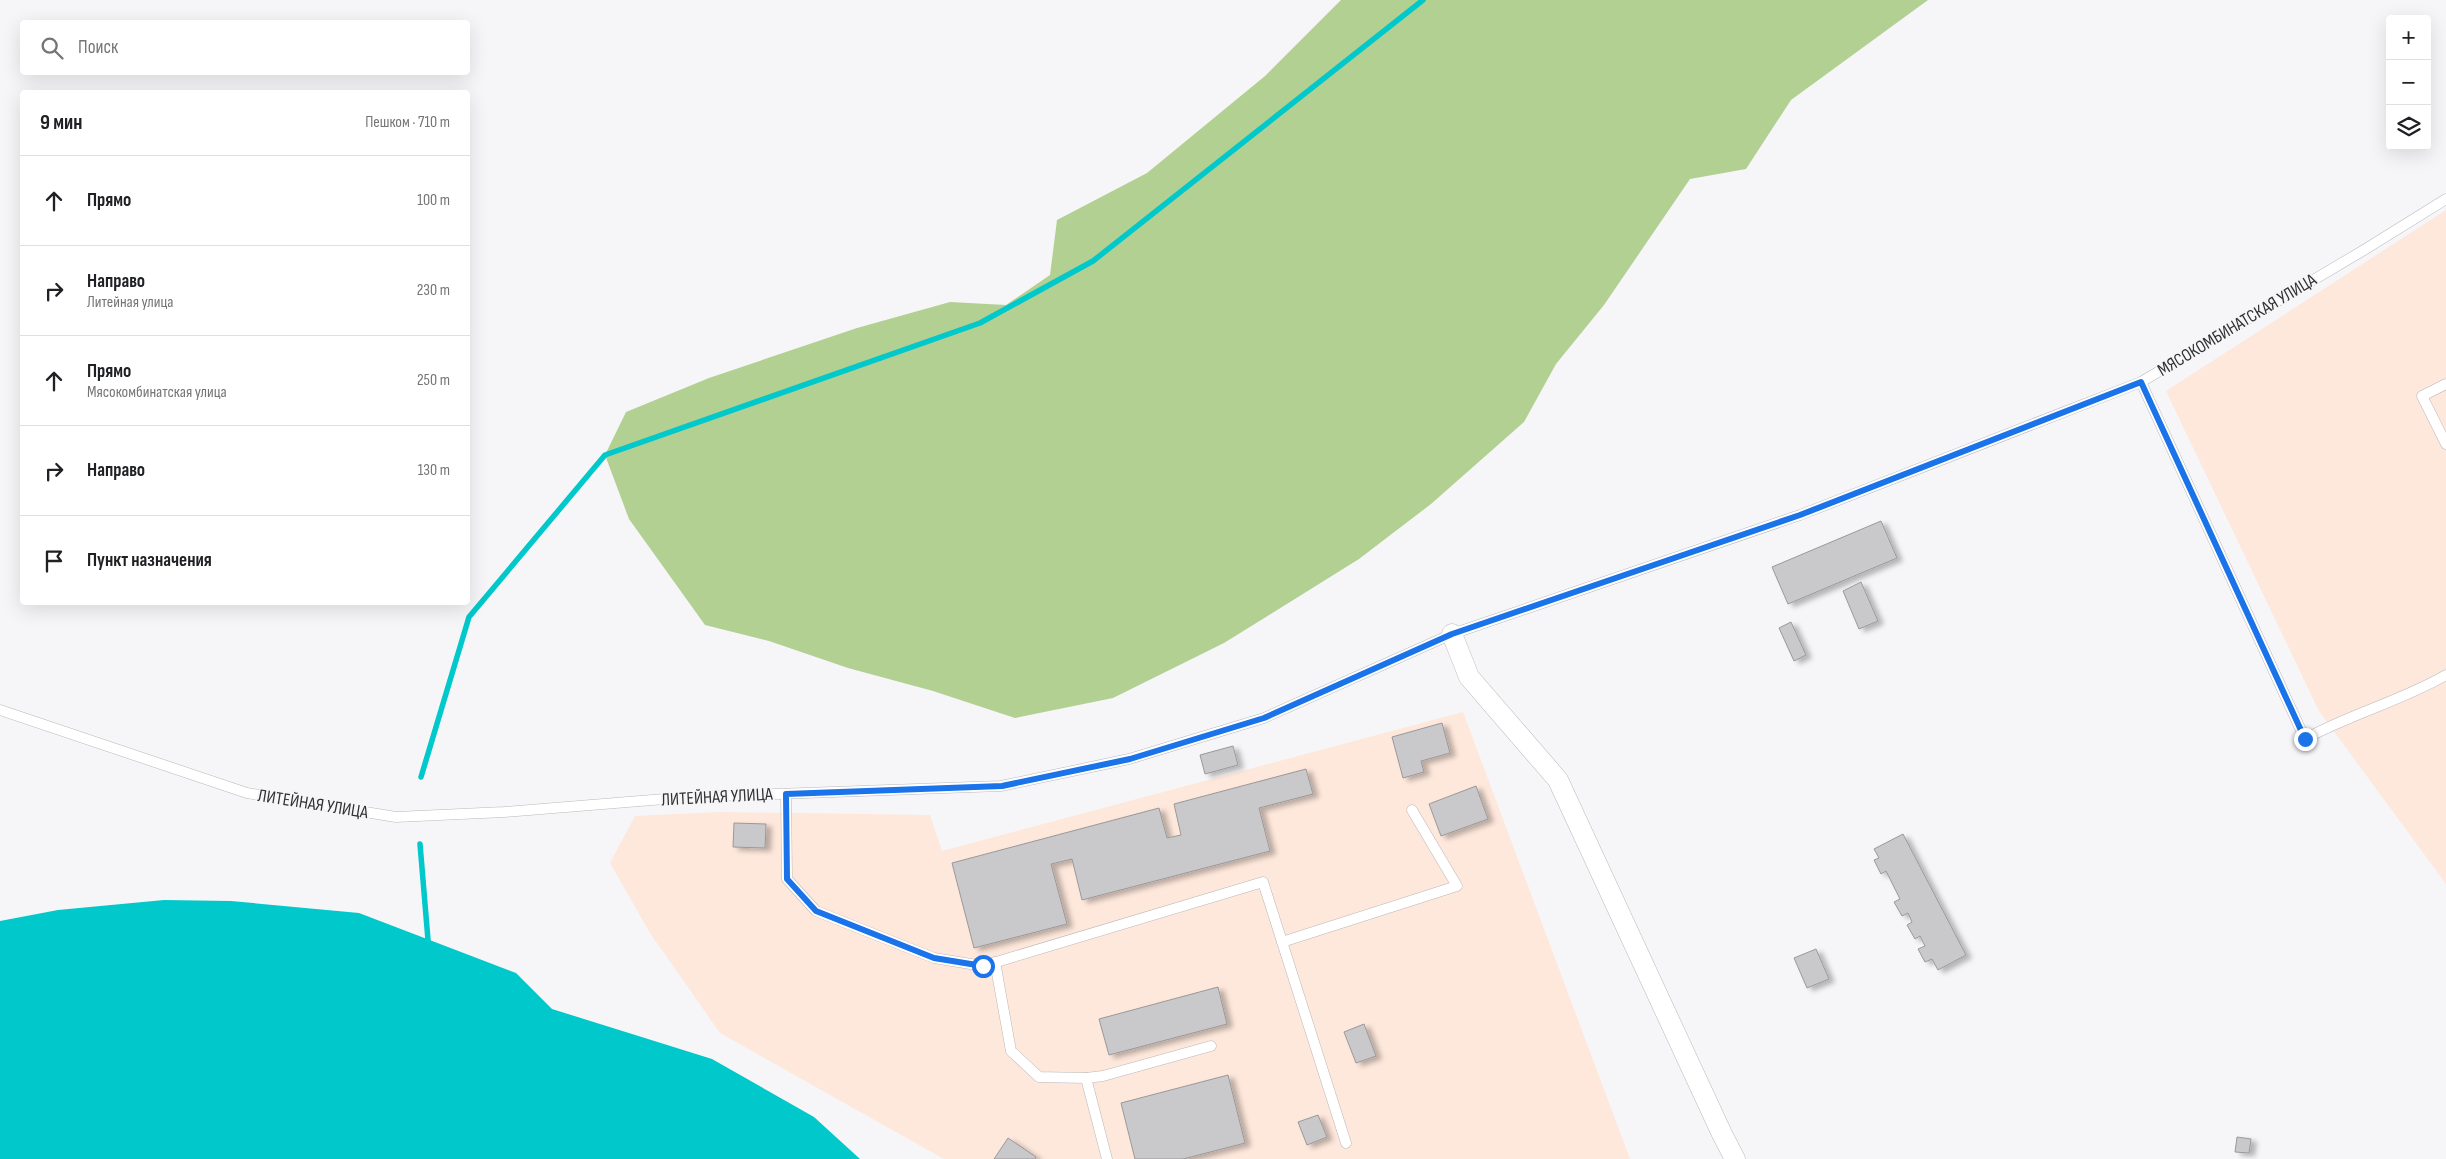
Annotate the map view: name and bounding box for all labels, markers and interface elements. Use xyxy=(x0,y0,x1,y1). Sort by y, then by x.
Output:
map controls xyxy=(2386,15,2431,150)
button: + xyxy=(2386,15,2431,60)
search box xyxy=(20,20,470,75)
icon: search xyxy=(38,34,66,62)
text: Поиск xyxy=(78,36,118,59)
button: − xyxy=(2386,60,2431,105)
button: layers xyxy=(2386,105,2431,150)
text: 9 мин xyxy=(40,110,82,135)
text: Пешком · 710 m xyxy=(365,113,450,132)
icon: ahead xyxy=(40,187,68,215)
text: Прямо xyxy=(87,189,131,212)
text: 100 m xyxy=(417,191,450,210)
street label: МЯСОКОМБИНАТСКАЯ УЛИЦА xyxy=(2154,269,2321,381)
text: Направо xyxy=(87,270,145,293)
icon: right xyxy=(40,277,68,305)
text: 230 m xyxy=(417,281,450,300)
text: Литейная улица xyxy=(87,293,173,312)
text: Прямо xyxy=(87,360,131,383)
icon: ahead xyxy=(40,367,68,395)
text: 250 m xyxy=(417,371,450,390)
text: Мясокомбинатская улица xyxy=(87,383,227,402)
icon: right xyxy=(40,457,68,485)
text: Направо xyxy=(87,459,145,482)
text: 130 m xyxy=(418,461,450,480)
icon: arrive xyxy=(40,547,68,575)
text: Пункт назначения xyxy=(87,549,212,572)
route end xyxy=(2294,728,2317,751)
street label: ЛИТЕЙНАЯ УЛИЦА xyxy=(661,784,774,810)
street label: ЛИТЕЙНАЯ УЛИЦА xyxy=(256,785,370,823)
route start xyxy=(972,955,995,978)

